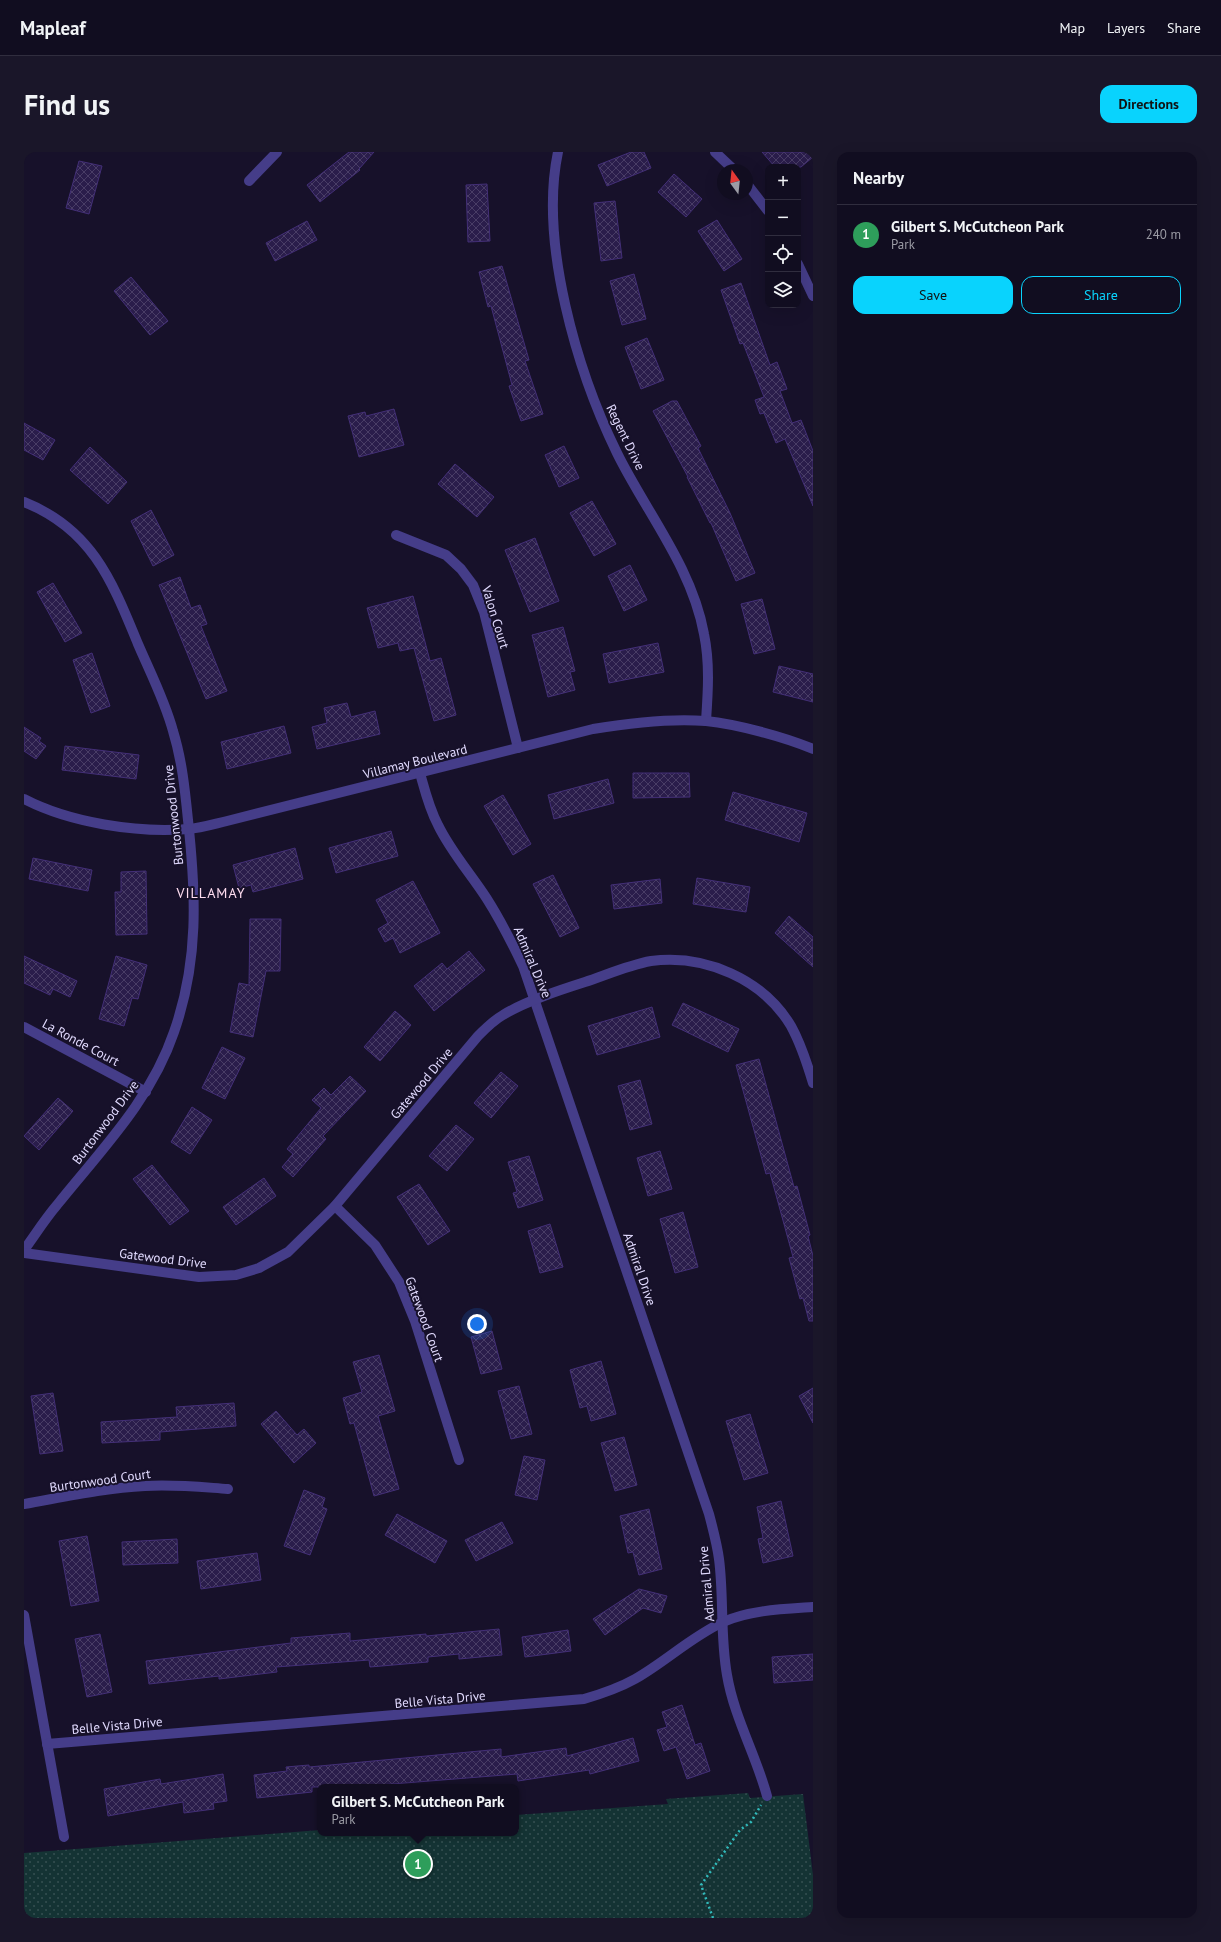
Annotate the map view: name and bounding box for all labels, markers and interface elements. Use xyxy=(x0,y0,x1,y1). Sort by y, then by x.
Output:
text: Mapleaf xyxy=(20,16,86,40)
text: Map xyxy=(1059,19,1085,37)
text: Layers xyxy=(1107,19,1145,37)
text: Share xyxy=(1167,19,1201,37)
button: Directions xyxy=(1100,85,1197,123)
text: Find us xyxy=(24,86,110,123)
north arrow xyxy=(717,164,753,200)
map controls xyxy=(765,164,801,308)
button: + xyxy=(765,164,801,200)
text: Nearby xyxy=(853,167,904,189)
button: − xyxy=(765,200,801,236)
text: Gilbert S. McCutcheon Park xyxy=(891,217,1064,236)
text: 1 xyxy=(862,226,870,243)
text: 240 m xyxy=(1146,226,1181,243)
button: locate xyxy=(765,236,801,272)
text: Park xyxy=(891,236,915,253)
button: layers xyxy=(765,272,801,308)
button: Save xyxy=(853,276,1013,314)
button: Share xyxy=(1021,276,1181,314)
street label: Regent Drive xyxy=(602,401,649,473)
street label: Valon Court xyxy=(478,583,513,651)
street label: Villamay Boulevard xyxy=(360,740,469,783)
street label: Burtonwood Drive xyxy=(160,764,187,866)
district label: VILLAMAY xyxy=(176,884,245,902)
street label: Admiral Drive xyxy=(510,924,555,1000)
street label: La Ronde Court xyxy=(39,1015,123,1070)
street label: Gatewood Drive xyxy=(387,1044,456,1123)
street label: Burtonwood Drive xyxy=(68,1077,142,1168)
street label: Admiral Drive xyxy=(619,1231,660,1308)
street label: Gatewood Drive xyxy=(118,1245,208,1272)
street label: Gatewood Court xyxy=(401,1274,448,1364)
your location xyxy=(467,1314,487,1334)
street label: Burtonwood Court xyxy=(49,1465,152,1496)
street label: Admiral Drive xyxy=(695,1545,718,1623)
street label: Belle Vista Drive xyxy=(394,1687,486,1712)
street label: Belle Vista Drive xyxy=(71,1713,163,1738)
popup xyxy=(317,1784,519,1836)
text: Gilbert S. McCutcheon Park xyxy=(332,1792,504,1811)
text: Park xyxy=(332,1811,356,1828)
pin: 1 xyxy=(405,1849,431,1879)

